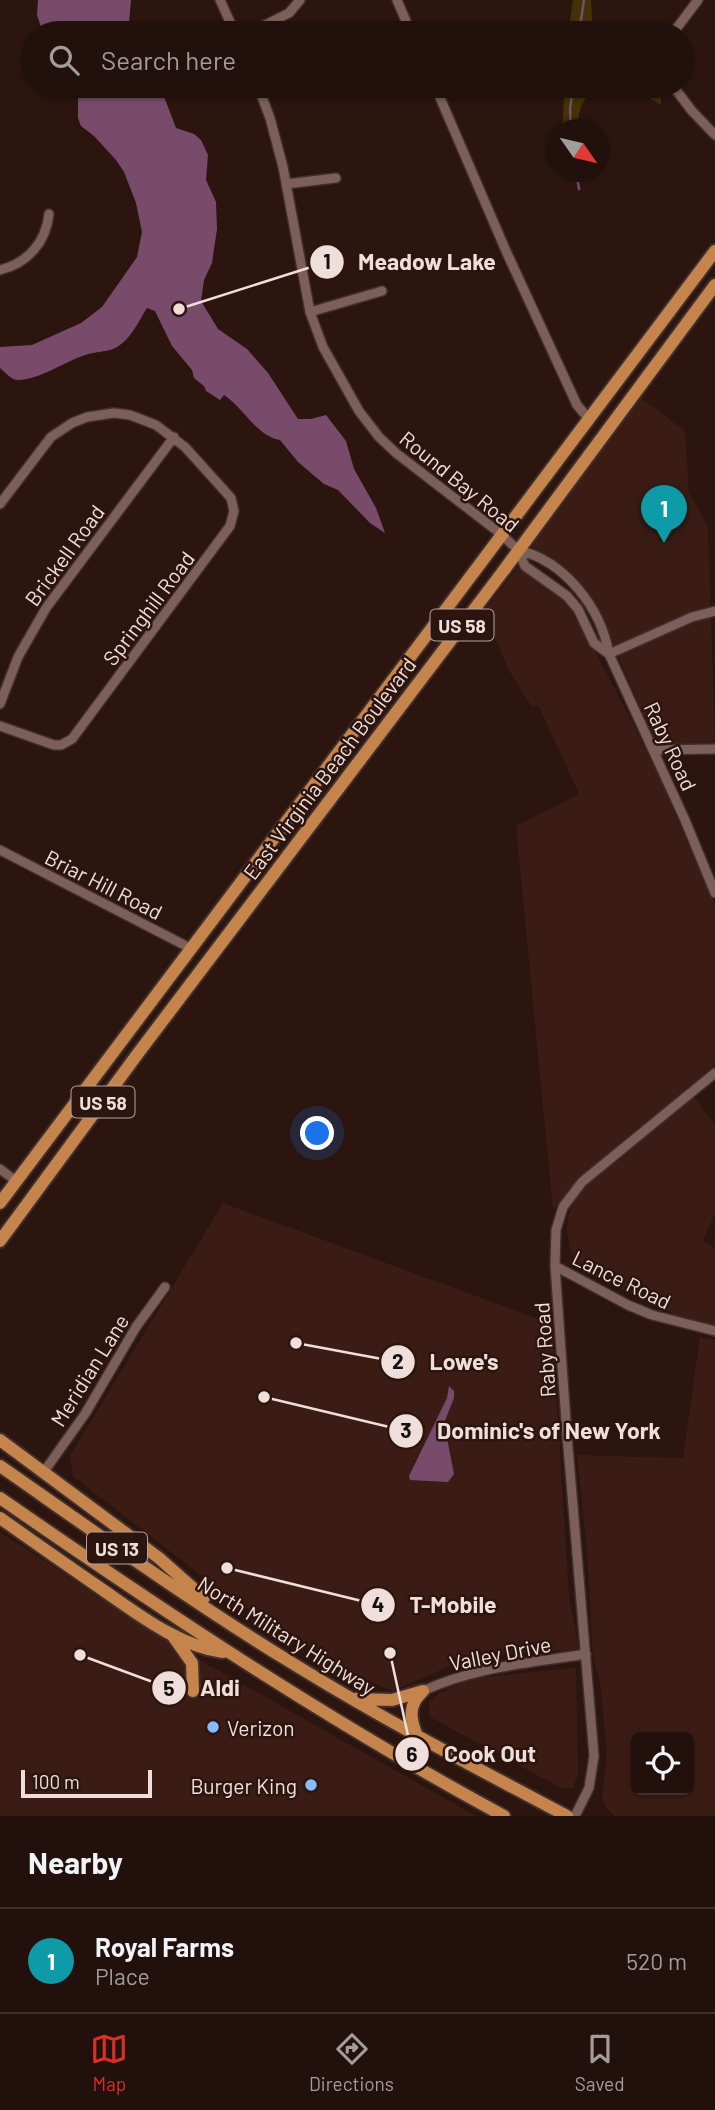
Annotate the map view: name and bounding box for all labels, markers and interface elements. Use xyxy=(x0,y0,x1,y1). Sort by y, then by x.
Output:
search box xyxy=(21,21,694,98)
icon: search xyxy=(45,41,83,79)
text: Search here xyxy=(101,44,236,75)
north arrow xyxy=(547,119,610,182)
callout: Meadow Lake xyxy=(309,240,510,284)
text: Meadow Lake xyxy=(358,247,496,275)
text: 1 xyxy=(323,248,331,273)
street label: Round Bay Road xyxy=(395,425,525,537)
pin: 1 xyxy=(641,485,687,543)
street label: Brickell Road xyxy=(19,500,109,610)
street label: Springhill Road xyxy=(97,546,199,670)
road number: US 58 xyxy=(430,610,494,640)
street label: East Virginia Beach Boulevard xyxy=(237,652,421,884)
street label: Raby Road xyxy=(640,698,702,794)
street label: Briar Hill Road xyxy=(41,844,167,924)
road number: US 58 xyxy=(72,1086,134,1118)
your location xyxy=(300,1116,334,1150)
street label: Lance Road xyxy=(569,1244,675,1314)
street label: Raby Road xyxy=(528,1302,560,1398)
street label: Meridian Lane xyxy=(45,1309,133,1431)
callout: Lowe's xyxy=(380,1340,512,1384)
text: Lowe's xyxy=(429,1347,499,1375)
text: 2 xyxy=(392,1348,404,1373)
callout: Dominic's of New York xyxy=(388,1409,675,1453)
text: Dominic's of New York xyxy=(437,1416,661,1444)
text: 3 xyxy=(400,1417,412,1442)
road number: US 13 xyxy=(87,1532,147,1564)
street label: North Military Highway xyxy=(194,1570,381,1700)
callout: T-Mobile xyxy=(360,1583,511,1627)
text: T-Mobile xyxy=(409,1590,497,1618)
text: 4 xyxy=(372,1591,384,1616)
street label: Valley Drive xyxy=(447,1631,553,1675)
callout: Aldi xyxy=(152,1666,254,1710)
text: Aldi xyxy=(200,1673,240,1701)
text: 5 xyxy=(163,1675,175,1700)
place label: Verizon xyxy=(227,1715,295,1740)
marker: Verizon xyxy=(205,1719,221,1735)
callout: Cook Out xyxy=(395,1732,550,1776)
map controls xyxy=(631,1732,694,1795)
button: locate xyxy=(631,1732,694,1795)
text: Cook Out xyxy=(444,1739,536,1767)
text: 6 xyxy=(406,1741,418,1766)
scale bar xyxy=(21,1767,152,1799)
text: 100 m xyxy=(32,1770,80,1793)
place label: Burger King xyxy=(190,1773,297,1798)
marker: Burger King xyxy=(303,1777,319,1793)
text: Nearby xyxy=(28,1844,123,1880)
text: Royal Farms xyxy=(95,1931,234,1962)
text: 1 xyxy=(47,1947,55,1975)
text: 520 m xyxy=(626,1947,687,1975)
text: Place xyxy=(95,1962,150,1990)
tab: Map xyxy=(90,2030,128,2095)
tab: Directions xyxy=(309,2030,394,2095)
tab: Saved xyxy=(575,2030,625,2095)

